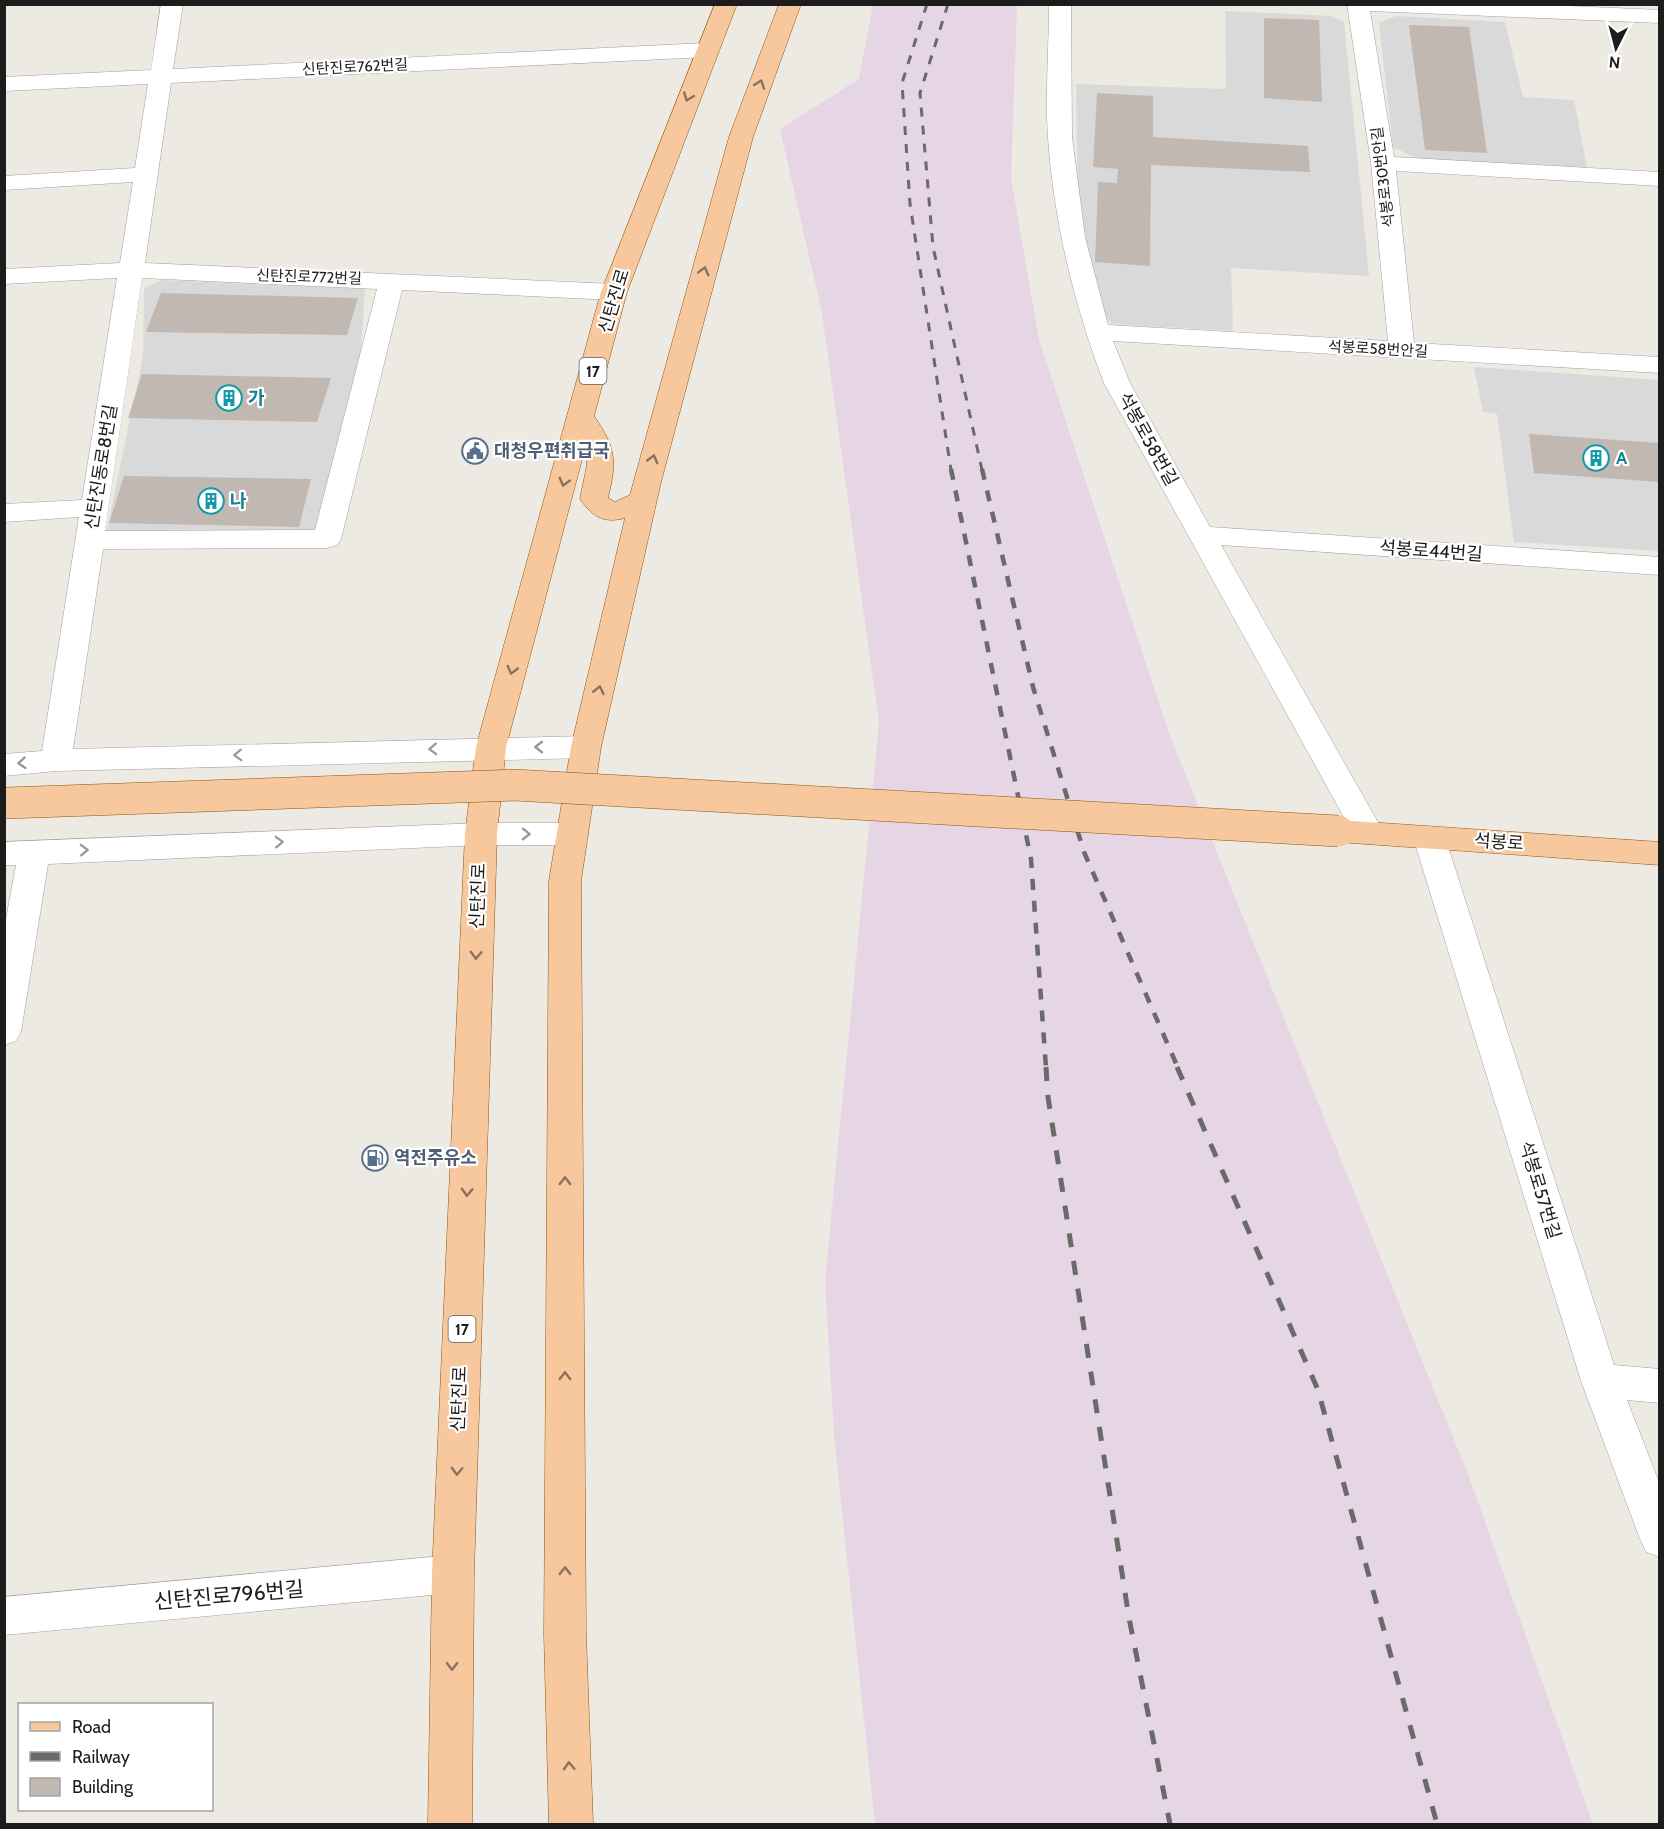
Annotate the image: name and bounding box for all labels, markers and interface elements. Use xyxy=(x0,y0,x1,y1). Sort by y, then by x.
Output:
north arrow xyxy=(1586,18,1646,78)
text: N xyxy=(1608,52,1621,72)
street label: 신탄진로762번길 xyxy=(301,55,409,79)
one-way arrow xyxy=(752,79,765,90)
one-way arrow xyxy=(683,92,696,102)
street label: 석봉로30번안길 xyxy=(1368,126,1398,228)
street label: 신탄진로772번길 xyxy=(256,266,362,288)
street label: 신탄진로 xyxy=(594,266,634,336)
one-way arrow xyxy=(697,266,709,277)
street label: 석봉로58번안길 xyxy=(1328,337,1428,361)
road number: 17 xyxy=(580,358,606,384)
building icon: 가 xyxy=(214,383,244,413)
place label: 가 xyxy=(248,387,265,409)
street label: 석봉로58번길 xyxy=(1113,388,1183,490)
street label: 신탄진동로8번길 xyxy=(80,403,122,531)
public building icon: 대청우편취급국 xyxy=(460,436,490,466)
place label: 대청우편취급국 xyxy=(494,440,610,462)
building icon: A xyxy=(1581,443,1611,473)
place label: A xyxy=(1616,447,1628,469)
one-way arrow xyxy=(646,454,658,465)
one-way arrow xyxy=(559,476,571,487)
building icon: 나 xyxy=(196,486,226,516)
place label: 나 xyxy=(230,490,247,512)
street label: 석봉로44번길 xyxy=(1379,536,1483,566)
one-way arrow xyxy=(507,664,519,675)
one-way arrow xyxy=(591,685,604,695)
one-way arrow xyxy=(534,741,543,753)
one-way arrow xyxy=(428,743,437,755)
one-way arrow xyxy=(233,748,242,761)
one-way arrow xyxy=(17,756,26,769)
one-way arrow xyxy=(522,828,531,840)
street label: 석봉로 xyxy=(1473,829,1525,855)
one-way arrow xyxy=(274,836,283,849)
one-way arrow xyxy=(79,844,88,857)
street label: 신탄진로 xyxy=(466,863,490,929)
one-way arrow xyxy=(470,951,483,960)
street label: 석봉로57번길 xyxy=(1515,1138,1565,1242)
fuel station icon: 역전주유소 xyxy=(360,1143,390,1173)
place label: 역전주유소 xyxy=(394,1147,477,1169)
one-way arrow xyxy=(559,1177,571,1186)
one-way arrow xyxy=(461,1187,474,1196)
road number: 17 xyxy=(448,1316,476,1342)
street label: 신탄진로 xyxy=(447,1366,471,1432)
one-way arrow xyxy=(559,1372,571,1381)
one-way arrow xyxy=(450,1466,463,1475)
one-way arrow xyxy=(559,1567,571,1576)
street label: 신탄진로796번길 xyxy=(153,1576,305,1614)
one-way arrow xyxy=(446,1661,458,1670)
legend xyxy=(18,1703,213,1811)
text: Road xyxy=(72,1716,111,1738)
text: Railway xyxy=(72,1746,130,1768)
one-way arrow xyxy=(563,1762,575,1771)
text: Building xyxy=(72,1776,134,1798)

